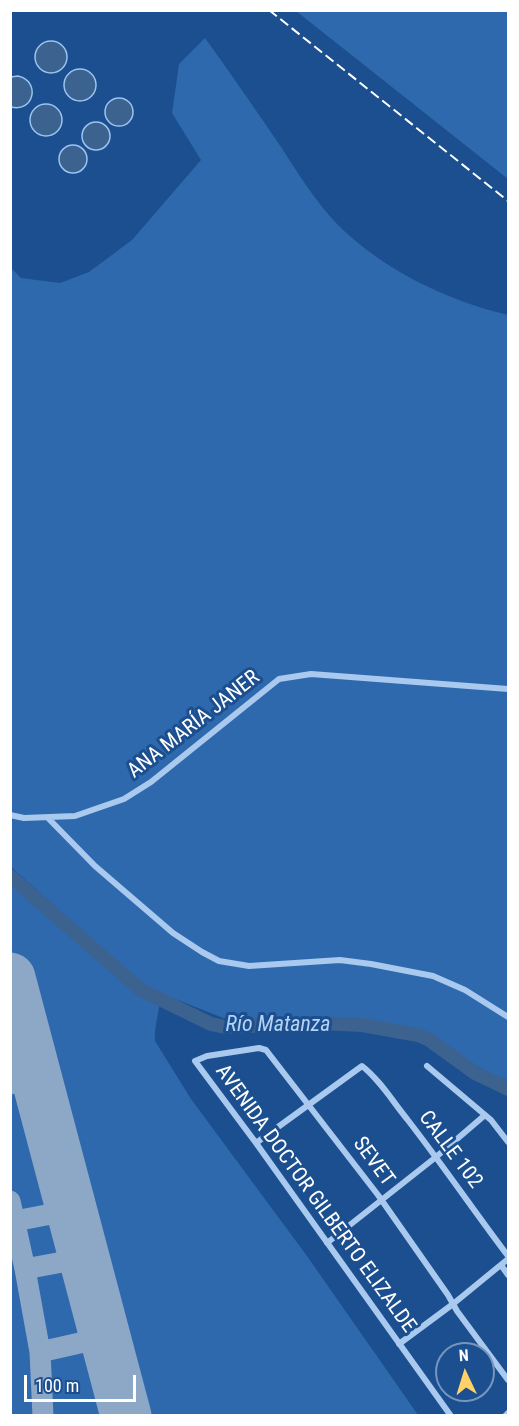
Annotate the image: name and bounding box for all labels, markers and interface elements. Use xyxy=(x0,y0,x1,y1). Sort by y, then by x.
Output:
street label: ANA MARÍA JANER xyxy=(123,666,265,784)
water label: Río Matanza xyxy=(226,1012,330,1038)
street label: AVENIDA DOCTOR GILBERTO ELIZALDE xyxy=(209,1060,421,1338)
street label: CALLE 102 xyxy=(413,1106,487,1194)
street label: SEVET xyxy=(347,1132,399,1192)
north arrow xyxy=(435,1342,495,1402)
text: N xyxy=(458,1346,469,1365)
scale bar xyxy=(27,1363,140,1401)
text: 100 m xyxy=(35,1375,79,1396)

